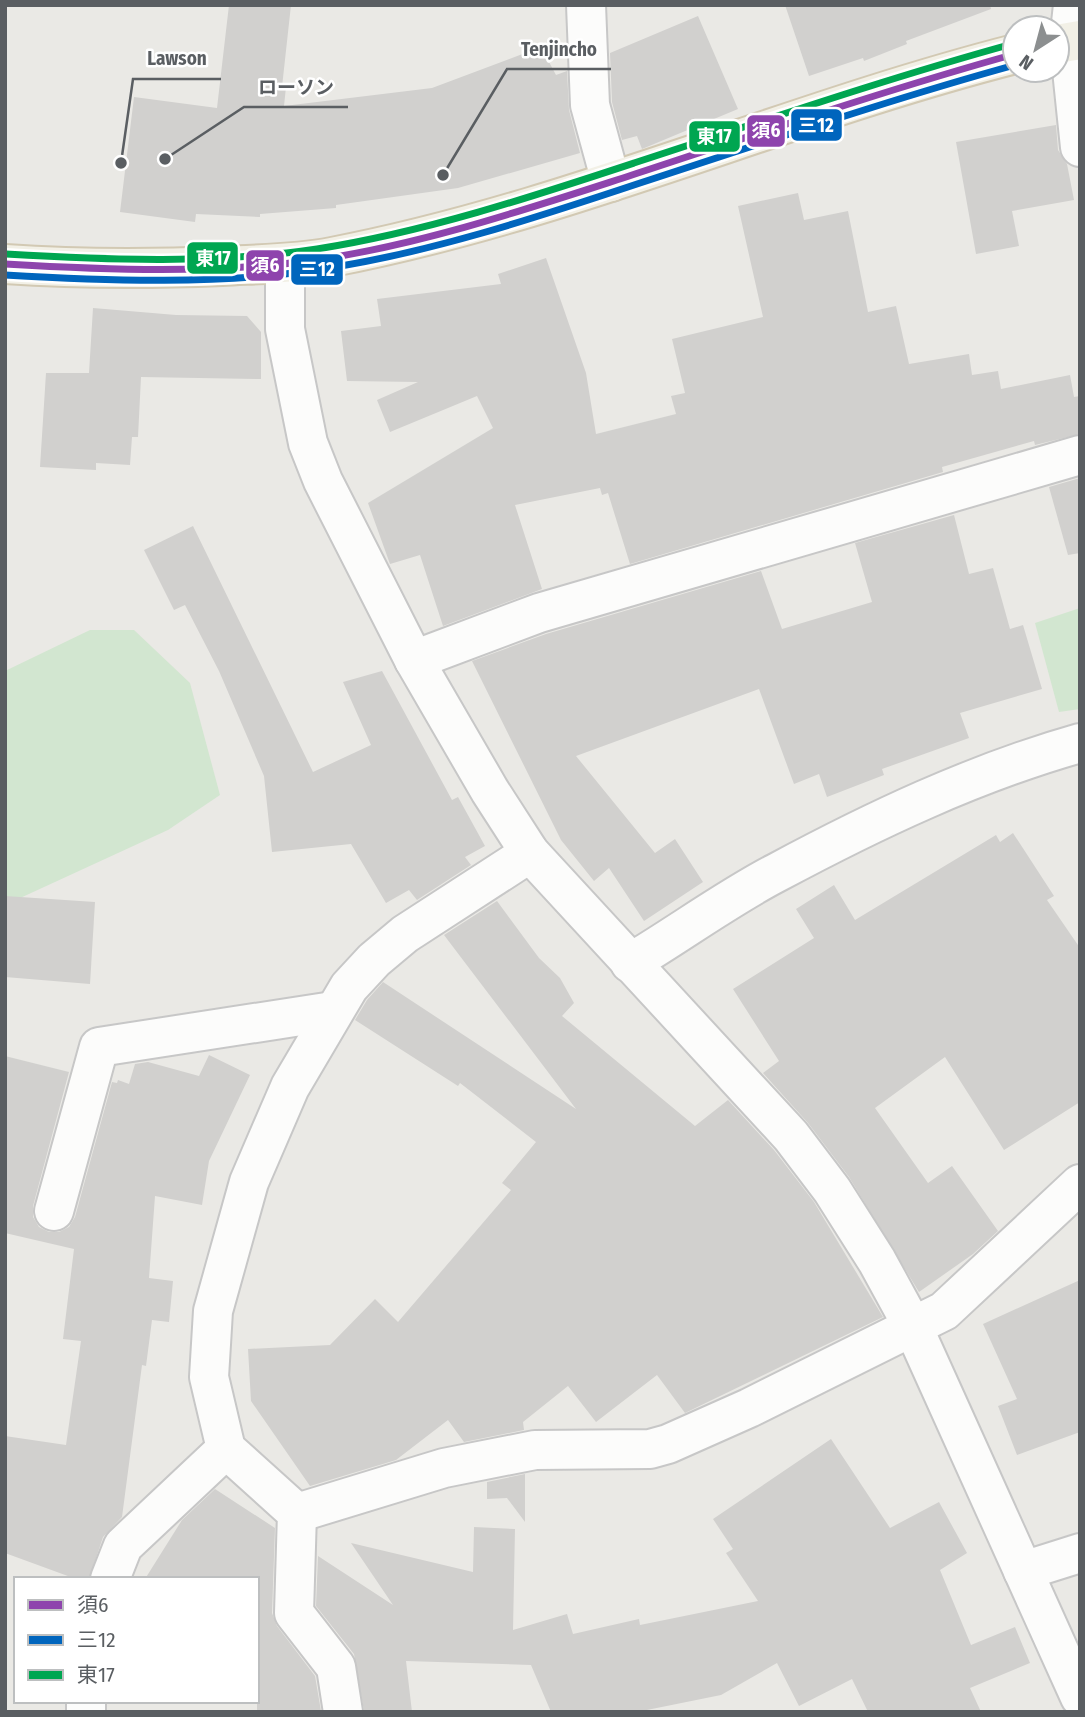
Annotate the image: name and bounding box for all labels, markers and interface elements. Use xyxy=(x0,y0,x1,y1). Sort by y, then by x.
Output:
north arrow xyxy=(1001,14,1071,84)
callout: Tenjincho xyxy=(507,29,611,69)
text: Tenjincho xyxy=(521,38,597,61)
callout: Lawson xyxy=(133,39,221,79)
text: Lawson xyxy=(147,47,207,70)
text: N xyxy=(1015,50,1038,75)
callout: ローソン xyxy=(244,67,348,107)
text: ローソン xyxy=(258,76,334,99)
line badge: 三12 xyxy=(790,108,843,142)
line badge: 須6 xyxy=(746,114,786,148)
text: 三12 xyxy=(798,114,834,137)
text: 須6 xyxy=(752,119,781,142)
line badge: 東17 xyxy=(688,120,741,153)
text: 東17 xyxy=(696,125,732,148)
line badge: 東17 xyxy=(186,241,239,275)
text: 東17 xyxy=(195,247,231,270)
line badge: 須6 xyxy=(245,249,285,282)
line badge: 三12 xyxy=(290,253,344,286)
text: 須6 xyxy=(251,254,280,277)
text: 三12 xyxy=(299,258,335,281)
legend xyxy=(14,1577,259,1703)
text: 須6 xyxy=(77,1592,108,1618)
text: 三12 xyxy=(77,1627,115,1653)
text: 東17 xyxy=(77,1662,115,1688)

